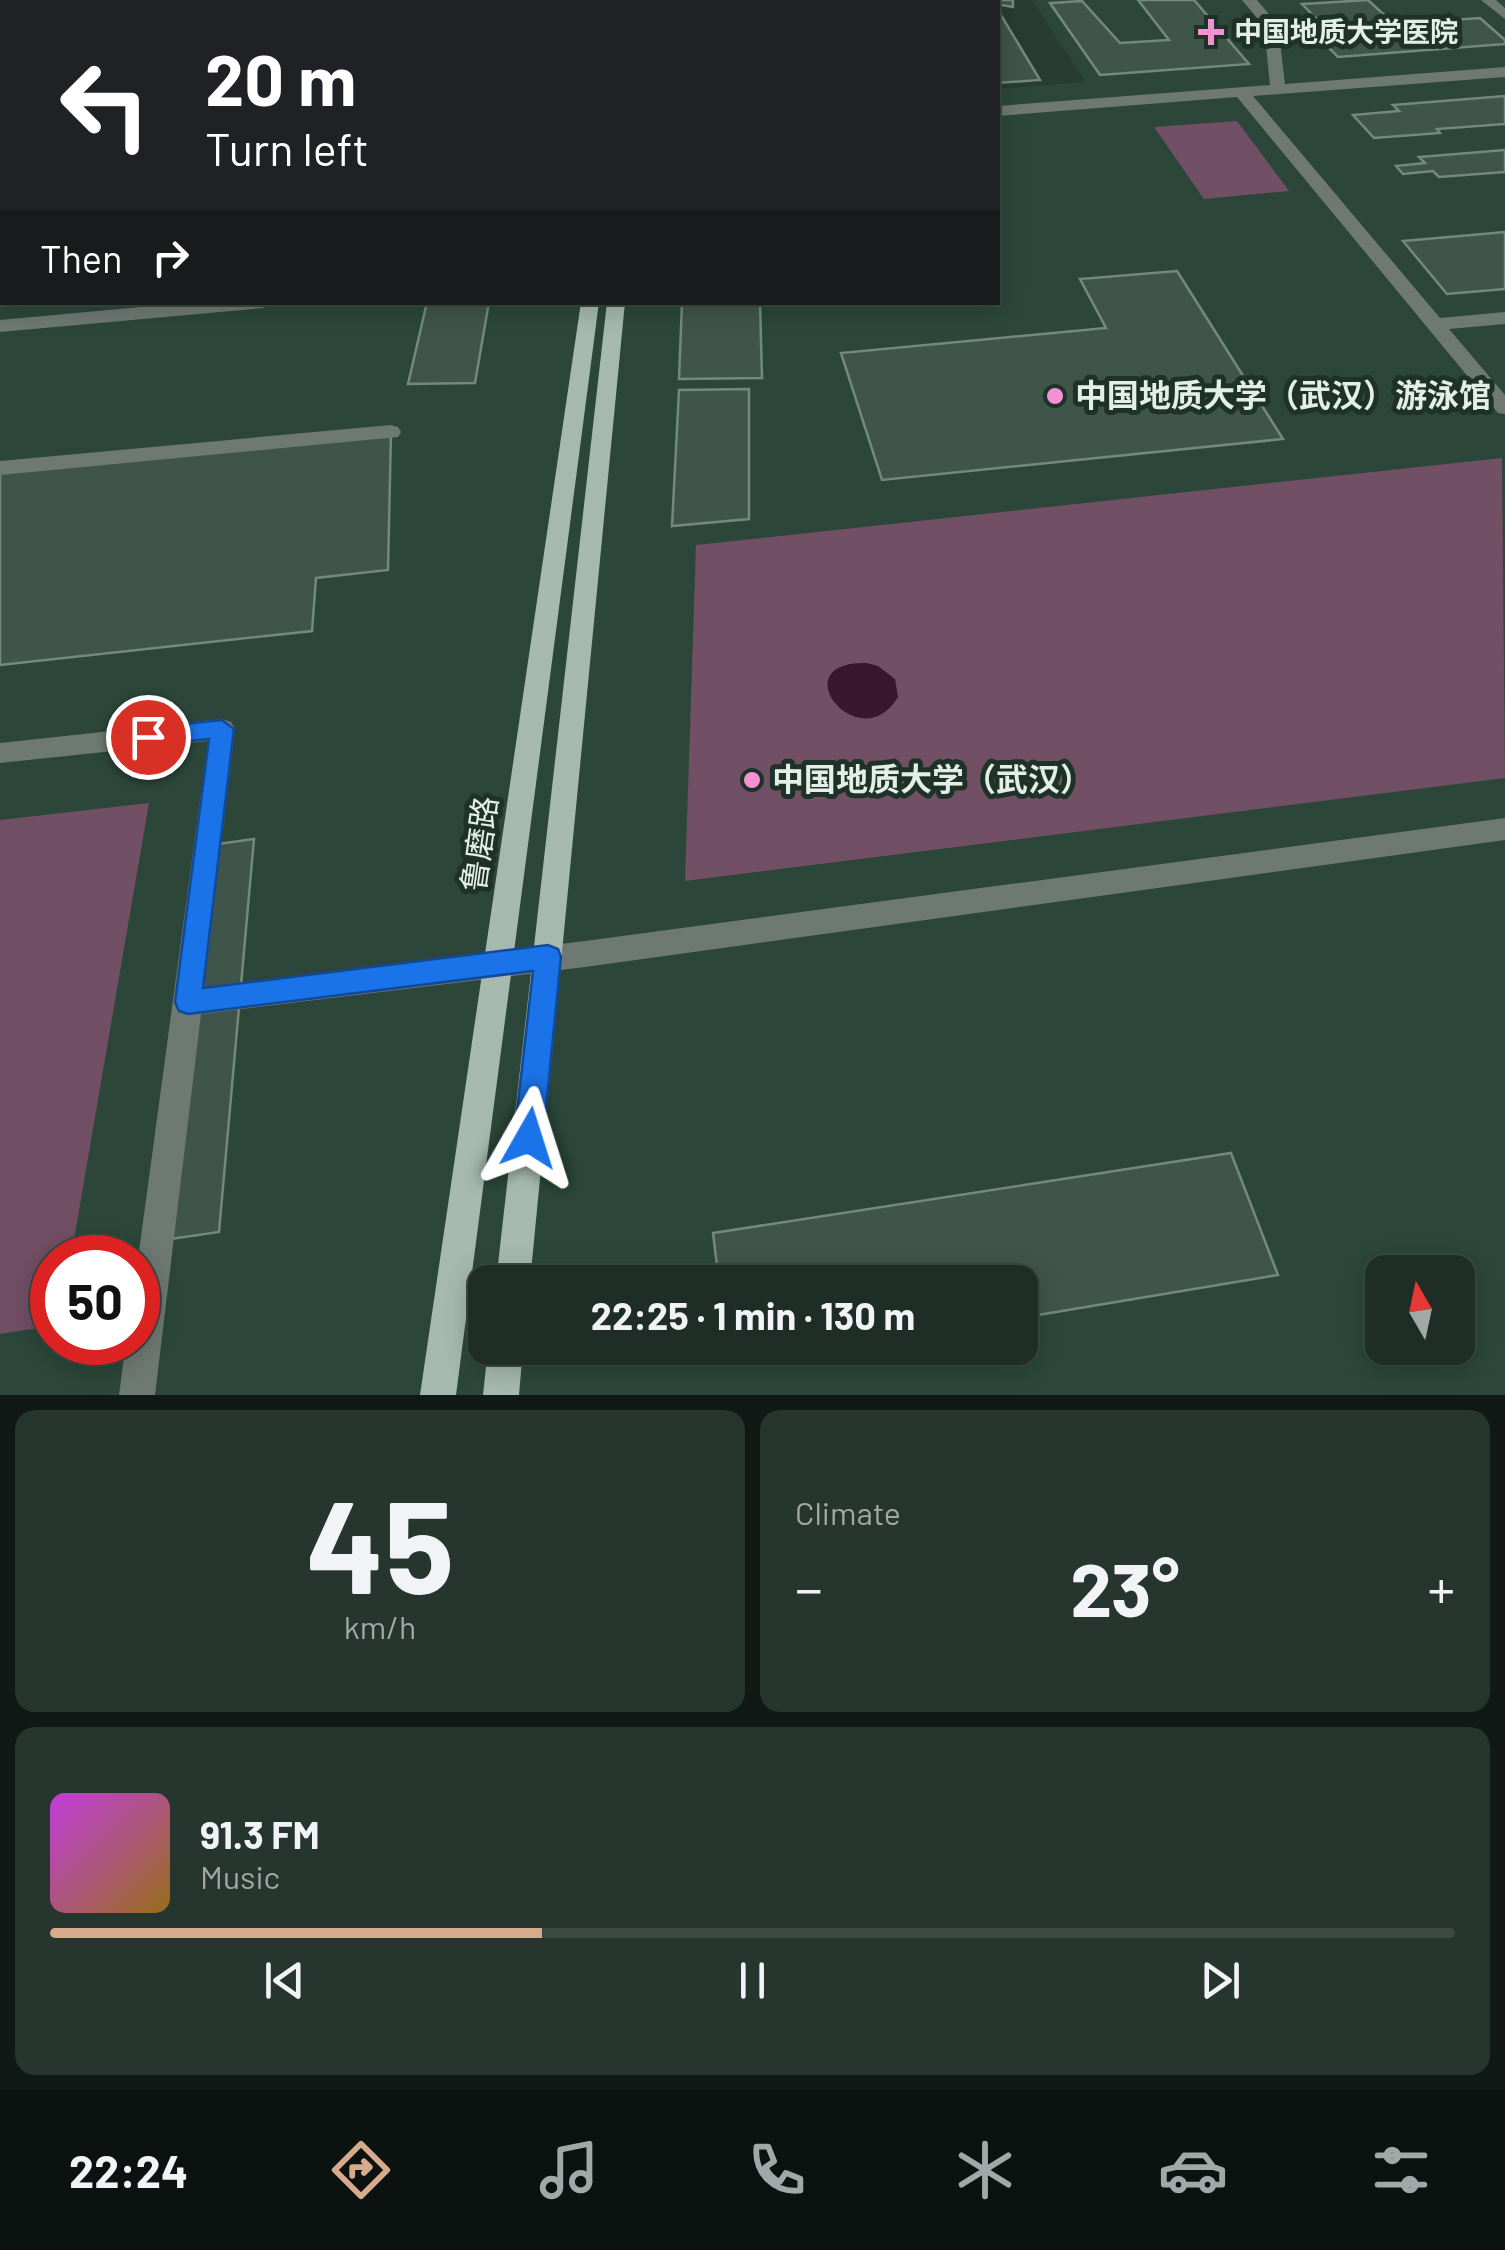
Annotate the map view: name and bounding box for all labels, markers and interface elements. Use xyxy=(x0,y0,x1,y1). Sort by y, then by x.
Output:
place label: 中国地质大学医院 xyxy=(1234,14,1458,48)
marker: 中国地质大学医院 xyxy=(1198,19,1224,45)
text: 20 m xyxy=(205,36,357,120)
icon: left xyxy=(40,40,170,170)
text: Turn left xyxy=(205,121,369,175)
icon: right xyxy=(143,230,198,285)
text: Then xyxy=(40,235,123,281)
place label: 中国地质大学（武汉）游泳馆 xyxy=(1075,375,1491,413)
marker: 中国地质大学（武汉）游泳馆 xyxy=(1044,385,1066,407)
pin xyxy=(106,695,191,780)
icon: arrive xyxy=(121,710,176,765)
place label: 中国地质大学（武汉） xyxy=(772,759,1092,797)
marker: 中国地质大学（武汉） xyxy=(741,769,763,791)
street label: 鲁磨路 xyxy=(453,794,504,894)
position arrow xyxy=(477,1086,581,1190)
speed limit sign: 50 xyxy=(30,1235,160,1365)
north arrow xyxy=(1365,1255,1475,1365)
map controls xyxy=(1365,1255,1475,1365)
text: 22:25 · 1 min · 130 m xyxy=(591,1292,915,1338)
text: 45 xyxy=(306,1464,454,1620)
text: Climate xyxy=(795,1493,901,1531)
text: 23° xyxy=(1070,1542,1180,1632)
text: − xyxy=(795,1554,823,1620)
text: + xyxy=(1427,1554,1455,1620)
text: km/h xyxy=(344,1607,416,1645)
text: 91.3 FM xyxy=(200,1811,320,1857)
text: Music xyxy=(200,1857,280,1895)
icon: previous xyxy=(257,1953,312,2008)
icon: pause xyxy=(725,1953,780,2008)
icon: next xyxy=(1193,1953,1248,2008)
icon: directions xyxy=(326,2135,396,2205)
icon: music xyxy=(534,2135,604,2205)
icon: phone xyxy=(742,2135,812,2205)
icon: climate xyxy=(950,2135,1020,2205)
icon: car xyxy=(1158,2135,1228,2205)
icon: filters xyxy=(1366,2135,1436,2205)
text: 22:24 xyxy=(69,2143,188,2197)

